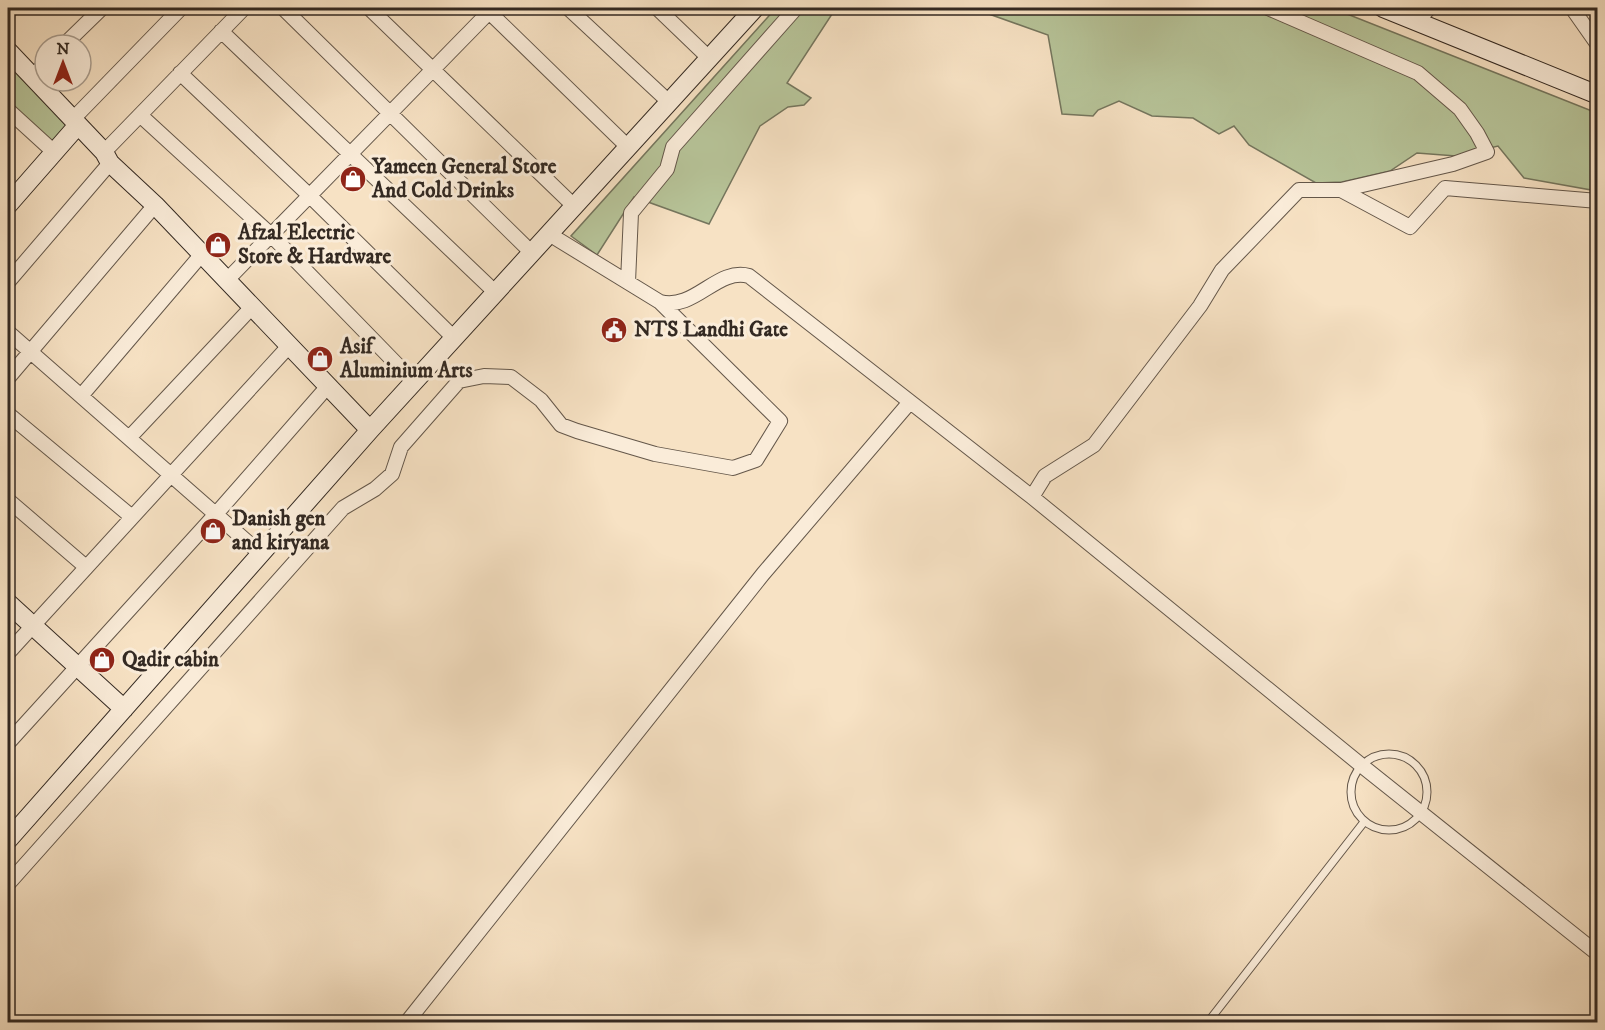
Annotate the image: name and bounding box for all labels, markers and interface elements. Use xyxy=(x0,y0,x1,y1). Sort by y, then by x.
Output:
north arrow xyxy=(33,33,93,93)
text: N xyxy=(56,39,70,59)
place label: Yameen General Store And Cold Drinks xyxy=(371,154,557,204)
shop icon: Yameen General Store And Cold Drinks xyxy=(338,164,368,194)
place label: Afzal Electric Store & Hardware xyxy=(237,220,391,270)
shop icon: Afzal Electric Store & Hardware xyxy=(203,230,233,260)
public building icon: NTS Landhi Gate xyxy=(599,315,629,345)
place label: NTS Landhi Gate xyxy=(634,317,788,343)
place label: Asif Aluminium Arts xyxy=(339,334,473,384)
shop icon: Asif Aluminium Arts xyxy=(305,344,335,374)
place label: Danish gen and kiryana xyxy=(232,506,330,556)
shop icon: Danish gen and kiryana xyxy=(198,516,228,546)
shop icon: Qadir cabin xyxy=(87,645,117,675)
place label: Qadir cabin xyxy=(122,647,220,673)

